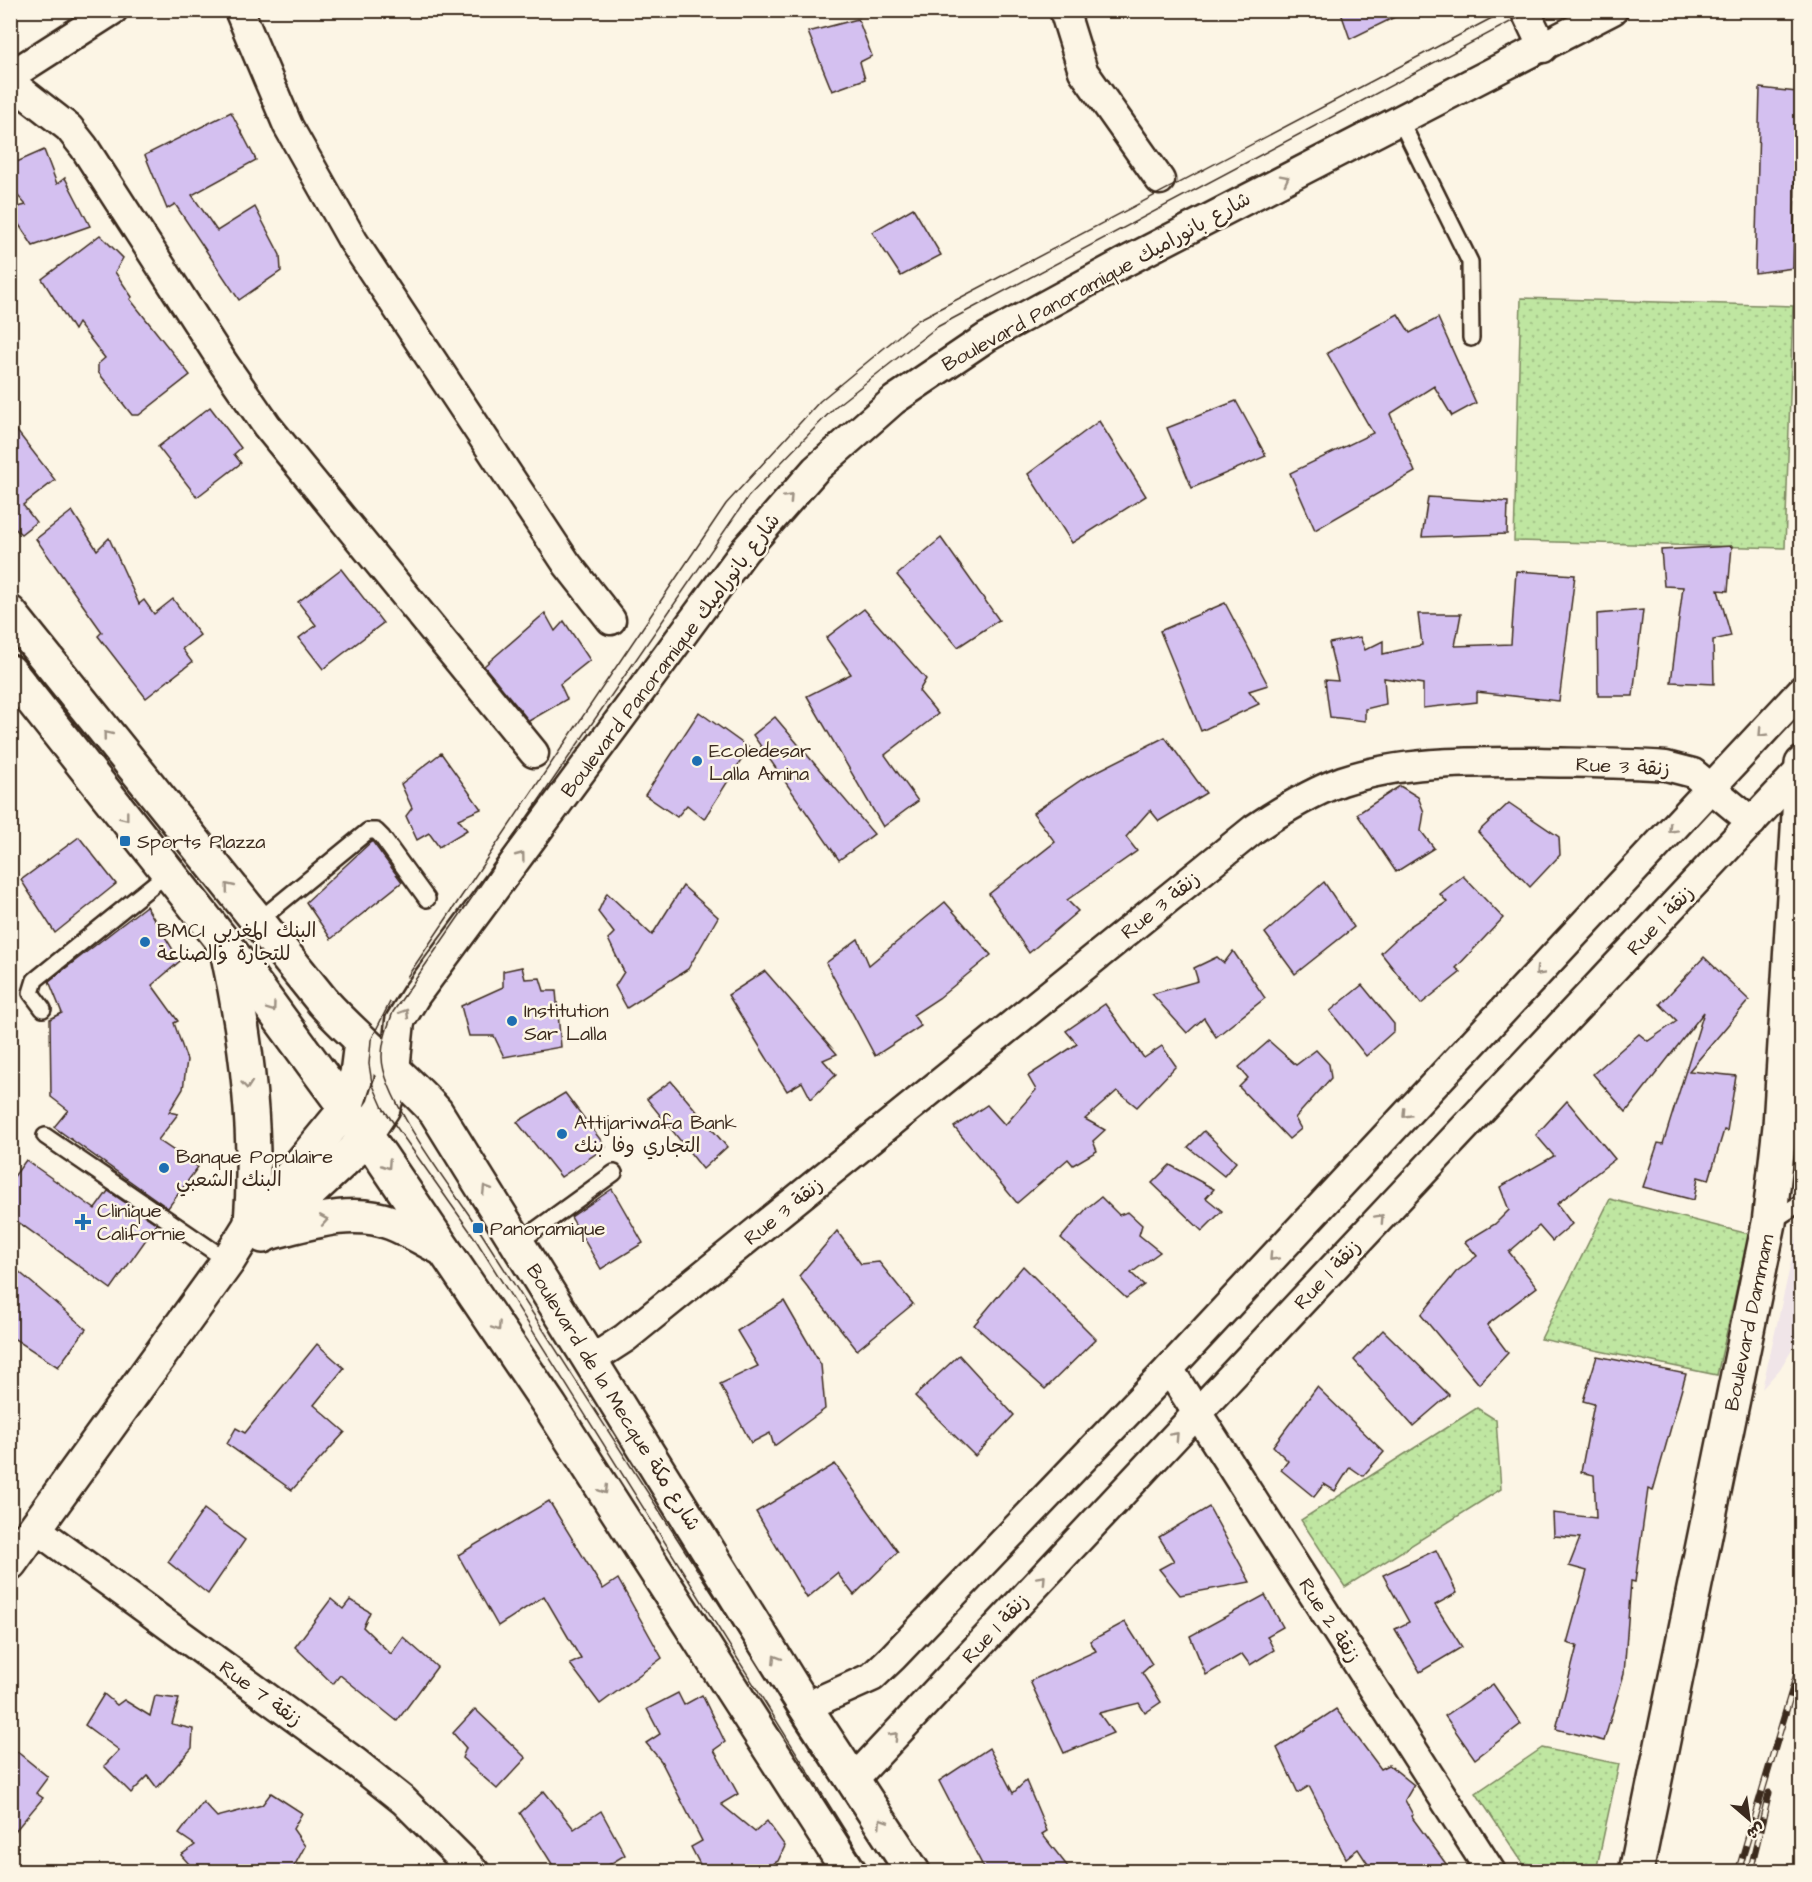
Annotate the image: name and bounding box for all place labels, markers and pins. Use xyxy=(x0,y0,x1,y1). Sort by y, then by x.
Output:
place label: Ecoledesar Lalla Amina xyxy=(709,737,811,788)
marker: Ecoledesar Lalla Amina xyxy=(690,754,704,768)
place label: Sports Plazza xyxy=(137,828,265,856)
marker: Sports Plazza xyxy=(118,834,132,848)
place label: BMCI البنك المغربي للتجارة والصناعة xyxy=(157,917,316,968)
marker: BMCI البنك المغربي للتجارة والصناعة xyxy=(138,935,152,949)
place label: Institution Sar Lalla xyxy=(524,997,609,1048)
marker: Institution Sar Lalla xyxy=(505,1014,519,1028)
place label: Attijariwafa Bank التجاري وفا بنك xyxy=(574,1109,737,1160)
marker: Attijariwafa Bank التجاري وفا بنك xyxy=(555,1127,569,1141)
place label: Banque Populaire البنك الشعبي xyxy=(176,1143,333,1197)
marker: Banque Populaire البنك الشعبي xyxy=(157,1161,171,1175)
place label: Clinique Californie xyxy=(97,1197,186,1248)
marker: Clinique Californie xyxy=(74,1213,92,1231)
place label: Panoramique xyxy=(490,1215,605,1243)
marker: Panoramique xyxy=(471,1221,485,1235)

